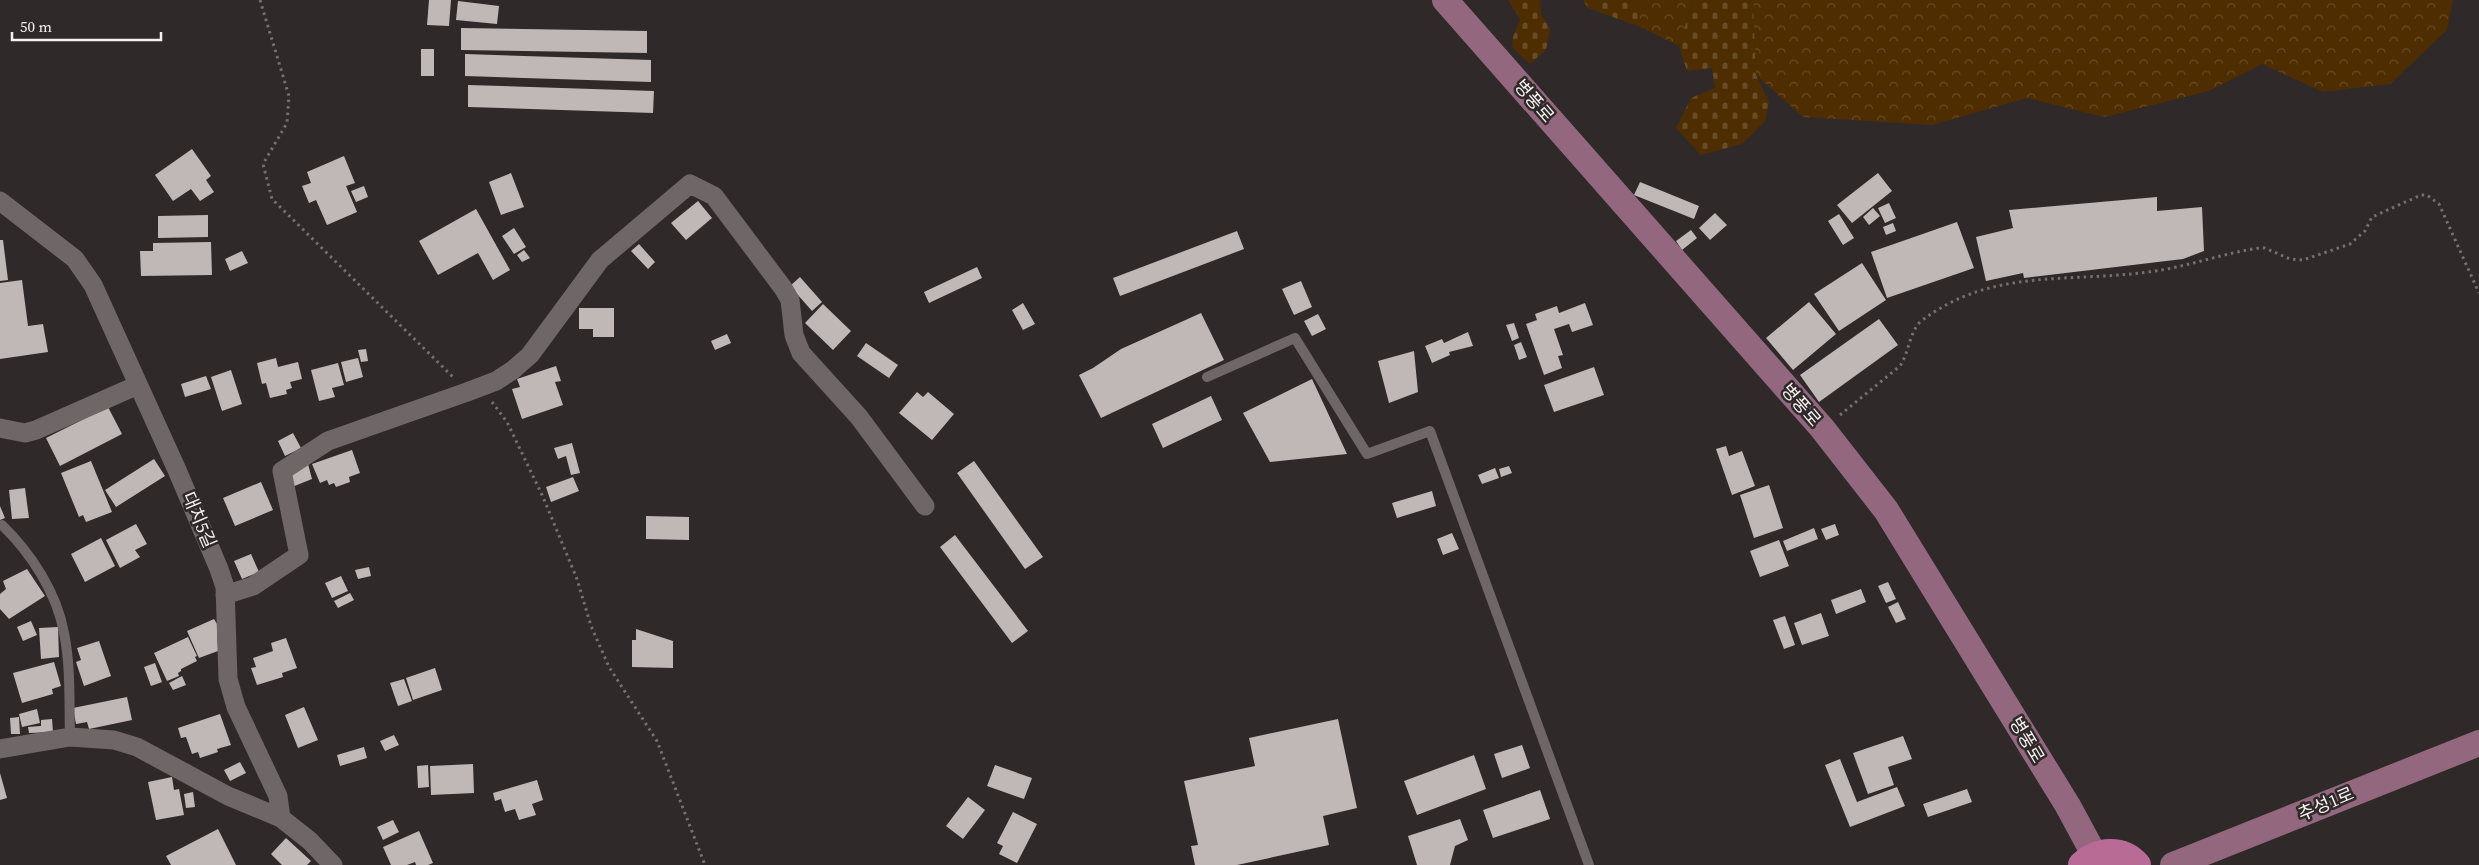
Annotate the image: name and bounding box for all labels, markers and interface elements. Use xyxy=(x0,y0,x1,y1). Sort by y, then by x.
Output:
scale bar xyxy=(12,10,161,42)
text: 50 m xyxy=(20,16,52,37)
street label: 병풍로 xyxy=(1509,74,1560,128)
street label: 병풍로 xyxy=(1776,378,1827,432)
street label: 대치5길 xyxy=(176,488,222,552)
street label: 병풍로 xyxy=(2004,712,2051,767)
street label: 추성1로 xyxy=(2294,781,2358,827)

